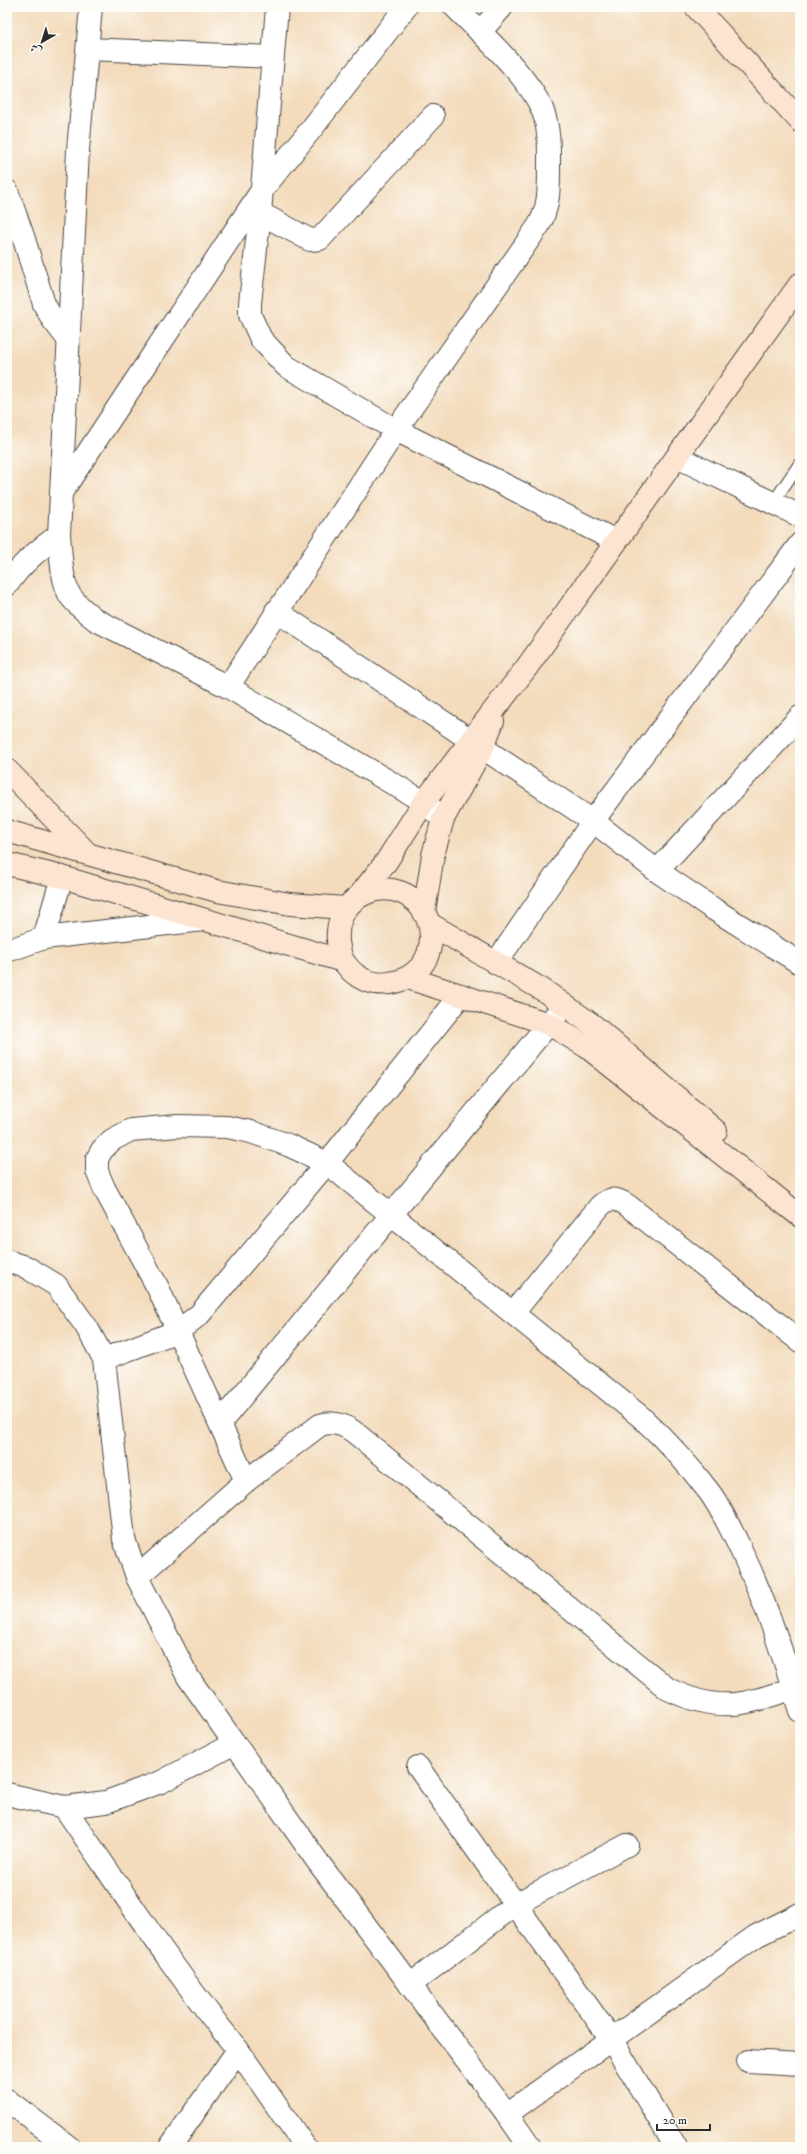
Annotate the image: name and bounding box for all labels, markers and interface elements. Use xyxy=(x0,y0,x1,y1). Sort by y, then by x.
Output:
north arrow xyxy=(22,22,62,62)
text: ش xyxy=(28,40,45,58)
scale bar xyxy=(657,2106,710,2132)
text: 20 m xyxy=(663,2113,687,2128)

